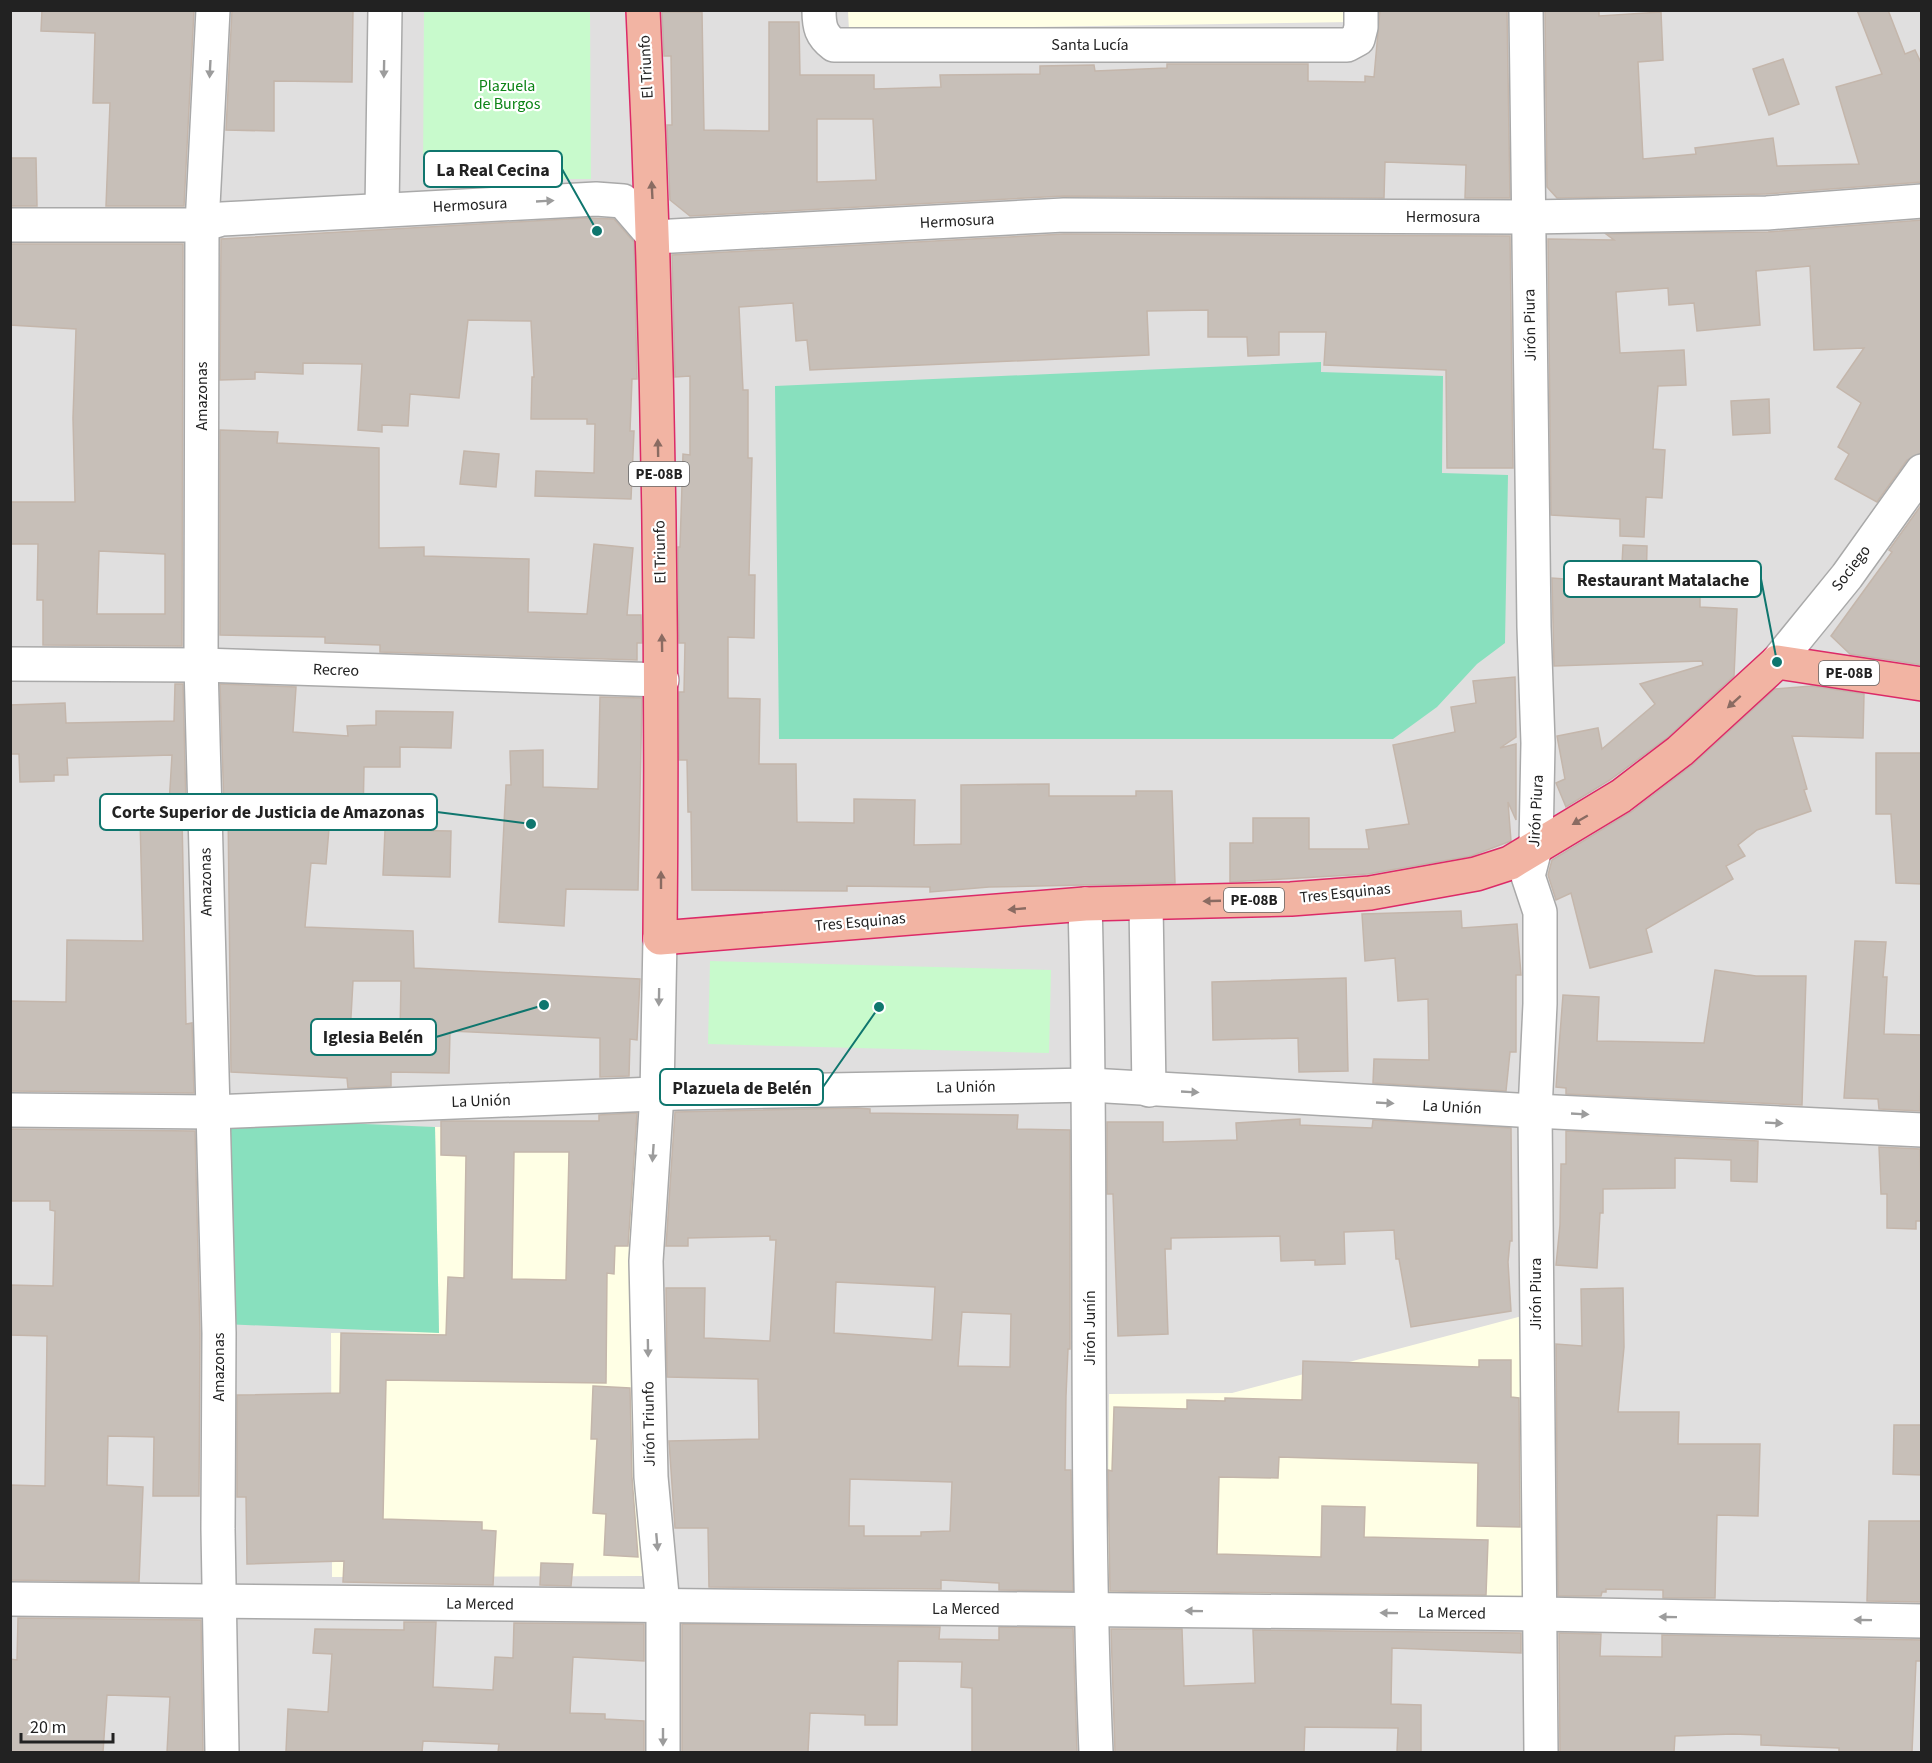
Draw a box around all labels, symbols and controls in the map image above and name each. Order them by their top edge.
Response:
street label: Santa Lucía [1051,34,1129,56]
street label: El Triunfo [633,35,659,99]
one-way arrow [205,59,214,78]
one-way arrow [380,59,389,78]
park label: Plazuela de Burgos [474,75,541,115]
callout: La Real Cecina [424,151,562,187]
text: La Real Cecina [436,158,550,183]
one-way arrow [647,180,656,199]
street label: Hermosura [432,192,508,218]
one-way arrow [536,197,555,206]
street label: Hermosura [1406,206,1480,228]
street label: Hermosura [919,208,995,234]
street label: Jirón Piura [1518,289,1542,361]
street label: Amazonas [191,361,213,430]
one-way arrow [653,438,663,457]
road number: PE-08B [629,462,689,486]
street label: El Triunfo [648,520,672,584]
street label: Sociego [1826,540,1876,596]
callout: Restaurant Matalache [1564,561,1761,597]
text: Restaurant Matalache [1577,568,1749,593]
one-way arrow [657,633,667,652]
street label: Recreo [313,658,359,682]
road number: PE-08B [1819,661,1879,685]
one-way arrow [1727,695,1742,708]
street label: Jirón Piura [1523,774,1549,848]
callout: Corte Superior de Justicia de Amazonas [100,794,437,830]
text: Corte Superior de Justicia de Amazonas [112,800,424,825]
one-way arrow [1571,815,1588,825]
street label: Amazonas [194,847,218,917]
one-way arrow [656,870,666,889]
street label: Tres Esquinas [1298,877,1392,909]
road number: PE-08B [1224,888,1284,912]
one-way arrow [1202,897,1221,906]
one-way arrow [1007,905,1026,914]
street label: Tres Esquinas [814,907,907,937]
one-way arrow [654,987,664,1006]
callout: Iglesia Belén [311,1019,436,1055]
text: Iglesia Belén [323,1025,423,1050]
callout: Plazuela de Belén [660,1069,823,1105]
street label: La Unión [936,1075,996,1099]
text: Plazuela de Belén [672,1076,812,1101]
one-way arrow [1181,1088,1200,1097]
street label: La Unión [451,1089,511,1113]
street label: La Unión [1422,1094,1482,1120]
one-way arrow [1375,1098,1394,1108]
one-way arrow [1570,1109,1589,1118]
one-way arrow [1765,1119,1784,1128]
one-way arrow [648,1143,657,1162]
street label: Jirón Piura [1525,1258,1547,1330]
street label: Jirón Junín [1079,1290,1101,1366]
street label: Amazonas [208,1332,230,1401]
one-way arrow [643,1338,652,1357]
street label: Jirón Triunfo [637,1381,661,1467]
one-way arrow [652,1533,662,1552]
street label: La Merced [446,1592,514,1616]
street label: La Merced [932,1598,1000,1620]
street label: La Merced [1418,1601,1486,1625]
one-way arrow [1185,1606,1204,1616]
one-way arrow [1380,1608,1399,1618]
one-way arrow [1659,1612,1678,1621]
one-way arrow [1854,1615,1873,1625]
scale bar [21,1706,112,1744]
text: 20 m [30,1715,66,1740]
one-way arrow [658,1727,668,1746]

